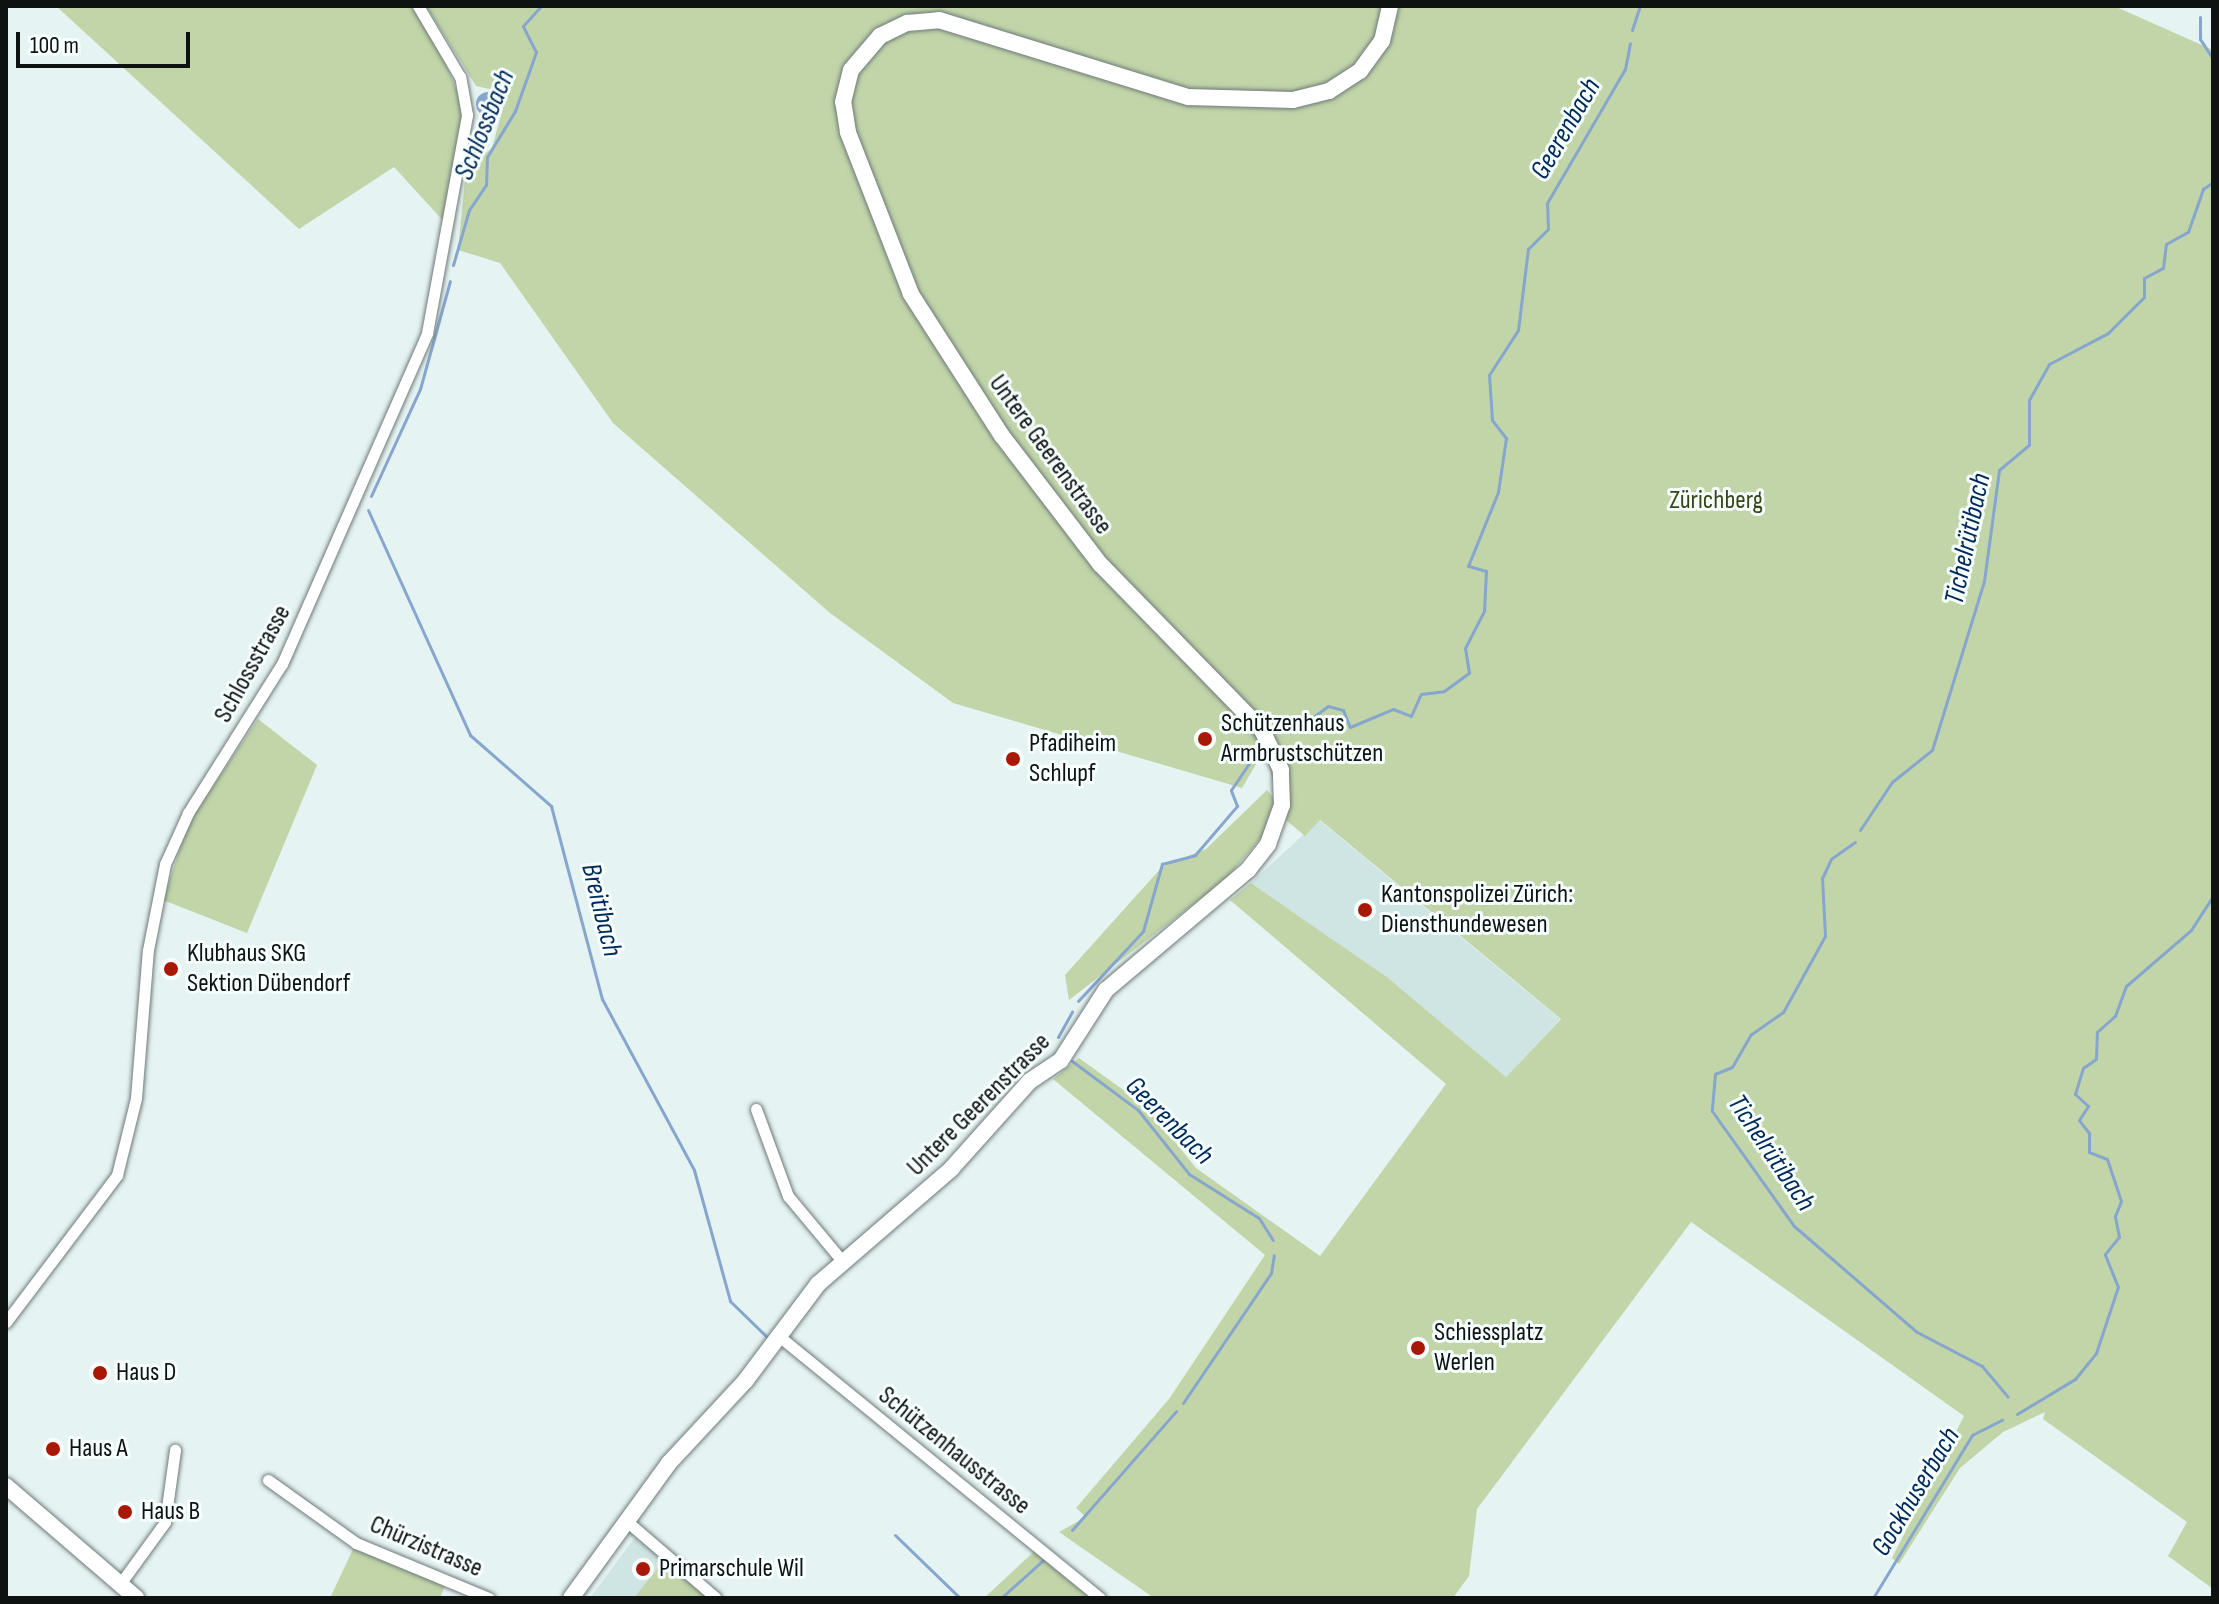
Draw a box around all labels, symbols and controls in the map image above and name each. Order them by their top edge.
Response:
scale bar [20,16,194,66]
text: 100 m [30,31,79,60]
water label: Schlossbach [448,65,522,185]
water label: Geerenbach [1524,72,1608,186]
street label: Untere Geerenstrasse [982,369,1118,541]
water label: Tichelrütibach [1938,470,1998,608]
park label: Zürichberg [1669,485,1763,517]
street label: Schlossstrasse [208,600,298,728]
place label: Schützenhaus Armbrustschützen [1221,708,1383,770]
place label: Pfadiheim Schlupf [1029,728,1116,790]
marker: Schützenhaus Armbrustschützen [1196,730,1214,748]
marker: Pfadiheim Schlupf [1004,750,1022,768]
water label: Breitibach [573,860,629,960]
place label: Kantonspolizei Zürich: Diensthundewesen [1381,879,1573,940]
marker: Kantonspolizei Zürich: Diensthundewesen [1356,901,1374,919]
place label: Klubhaus SKG Sektion Dübendorf [187,938,350,1000]
marker: Klubhaus SKG Sektion Dübendorf [162,960,180,978]
street label: Untere Geerenstrasse [901,1027,1057,1183]
water label: Geerenbach [1118,1070,1220,1172]
water label: Tichelrütibach [1720,1088,1822,1218]
place label: Schiessplatz Werlen [1434,1317,1543,1378]
marker: Schiessplatz Werlen [1409,1339,1427,1357]
place label: Haus D [116,1357,176,1389]
marker: Haus D [91,1364,109,1382]
street label: Schützenhausstrasse [872,1380,1036,1522]
water label: Gockhuserbach [1865,1422,1967,1562]
place label: Haus A [69,1433,128,1465]
marker: Haus A [44,1440,62,1458]
place label: Haus B [141,1496,200,1528]
marker: Haus B [116,1503,134,1521]
street label: Chürzistrasse [365,1509,487,1585]
place label: Primarschule Wil [659,1553,804,1585]
marker: Primarschule Wil [634,1560,652,1578]

